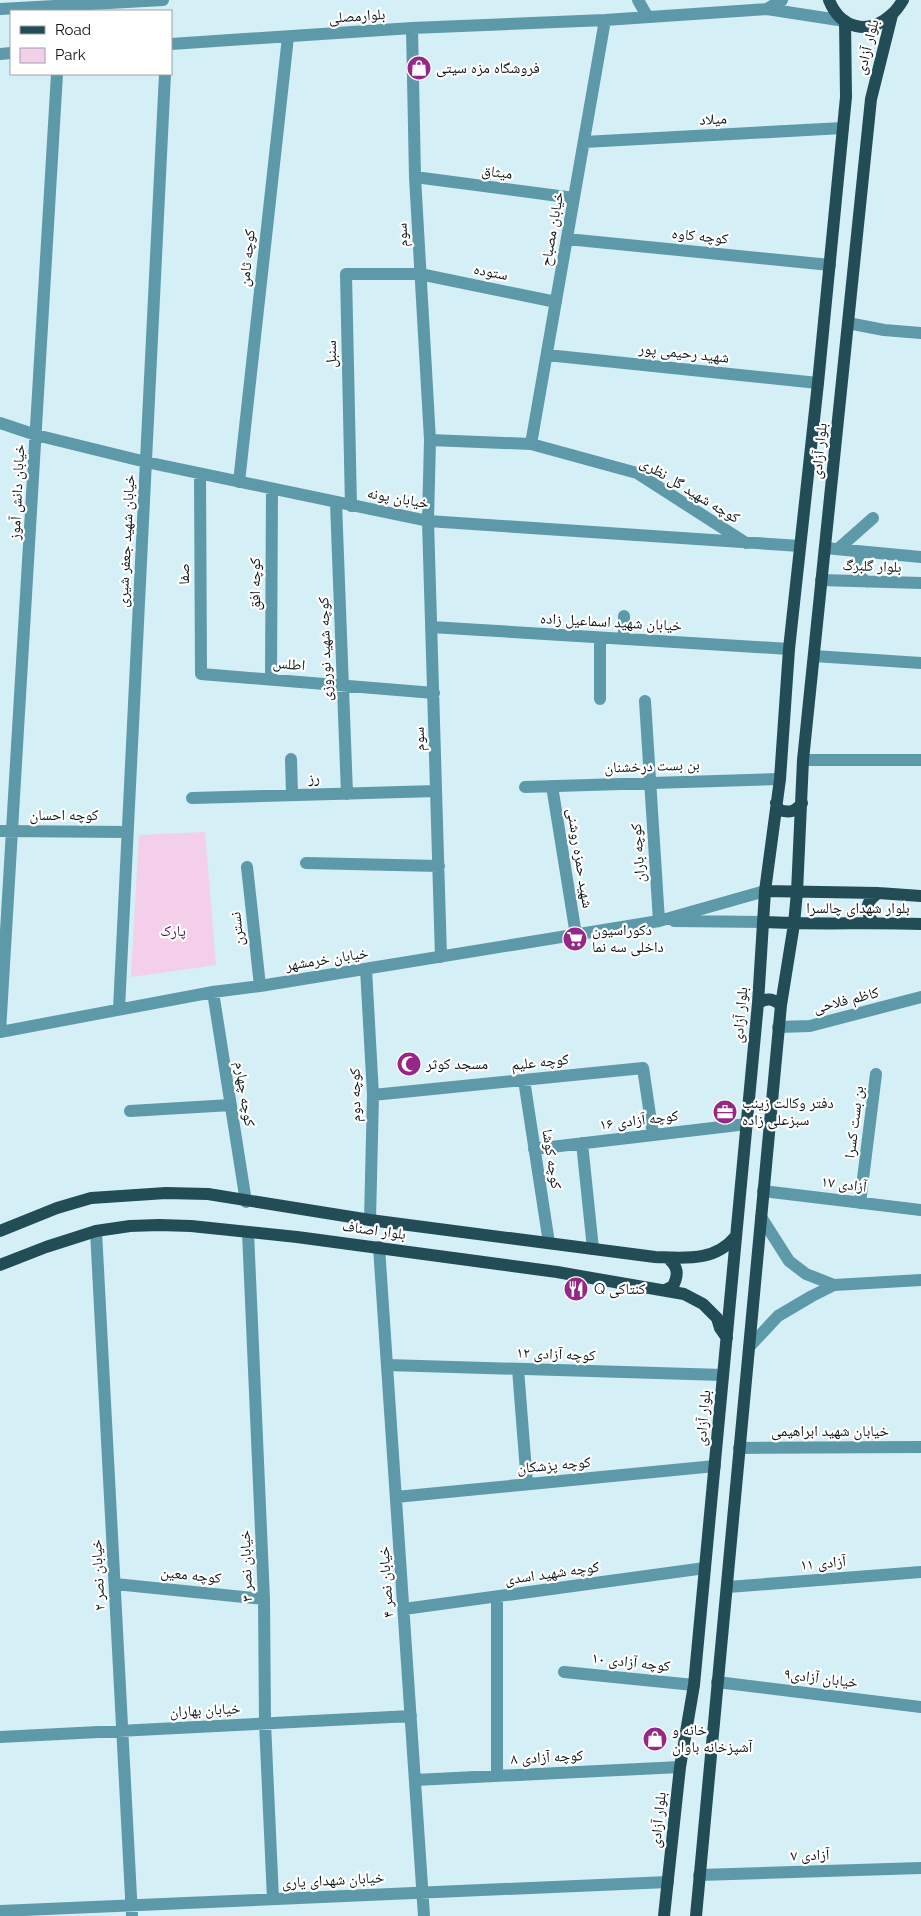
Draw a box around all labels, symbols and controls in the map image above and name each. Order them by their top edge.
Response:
street label: بلوارمصلی [328,5,386,28]
legend [10,10,172,75]
street label: بلوار آزادی [851,17,884,77]
text: Road [55,21,91,39]
text: Park [55,46,86,64]
shop icon: فروشگاه مزه سیتی [406,55,432,81]
place label: فروشگاه مزه سیتی [436,59,540,78]
street label: میلاد [699,109,727,129]
street label: میثاق [480,161,514,184]
street label: خیابان مصباح [537,190,568,268]
street label: سوم [392,222,413,248]
street label: کوچه کاوه [671,224,729,248]
street label: کوچه ثامن [235,228,260,288]
street label: ستوده [472,260,510,284]
street label: شهید رحیمی پور [637,339,730,368]
street label: سنبل [322,340,341,368]
street label: بلوار آزادی [807,422,832,480]
street label: خیابان دانش آموز [5,443,30,541]
street label: کوچه شهید گل نظری [636,453,743,528]
street label: خیابان شهید جعفر شیری [114,474,139,608]
street label: خیابان پونه [366,484,431,513]
street label: بلوار گلبرگ [842,556,902,576]
street label: کوچه افق [246,558,265,610]
street label: صفا [175,563,193,585]
street label: کوچه شهید نوروزی [314,597,337,701]
street label: خیابان شهید اسماعیل زاده [540,609,683,636]
street label: اطلس [272,654,306,675]
street label: سوم [410,726,429,751]
street label: بن بست درخشنان [604,755,700,778]
street label: رز [307,769,320,787]
street label: کوچه احسان [29,806,99,825]
street label: شهید حمزه روشنی [562,807,597,910]
street label: کوچه باران [627,823,650,883]
street label: بلوار شهدای چالسرا [806,899,910,918]
street label: نسترن [226,911,249,947]
place label: دکوراسیون داخلی سه نما [592,921,664,957]
park label: پارک [160,922,186,940]
supermarket icon: دکوراسیون داخلی سه نما [562,926,588,952]
street label: خیابان خرمشهر [283,944,370,976]
street label: کاظم فلاحی [811,983,881,1018]
street label: بلوار آزادی [729,986,752,1044]
street label: کوچه علیم [510,1050,570,1075]
mosque icon: مسجد کوثر [396,1051,422,1077]
place label: مسجد کوثر [425,1055,488,1073]
street label: کوچه چهارم [230,1060,259,1128]
street label: کوچه دوم [346,1068,365,1122]
street label: بن بست کسرا [841,1085,868,1159]
place label: دفتر وکالت زینب سبزعلی زاده [742,1094,834,1130]
office icon: دفتر وکالت زینب سبزعلی زاده [712,1099,738,1125]
street label: کوچه آزادی ۱۶ [599,1106,679,1135]
street label: کوچه کوشا [538,1128,566,1190]
street label: آزادی ۱۷ [820,1172,869,1197]
street label: بلوار اصناف [341,1217,407,1243]
restaurant icon: Q کنتاکی [563,1276,589,1302]
place label: Q کنتاکی [594,1280,645,1299]
street label: کوچه آزادی ۱۲ [516,1344,596,1365]
street label: بلوار آزادی [692,1389,715,1447]
street label: خیابان شهید ابراهیمی [771,1422,889,1441]
street label: کوچه پزشکان [516,1453,592,1478]
street label: خیابان نصر ۳ [236,1529,257,1602]
street label: خیابان نصر ۲ [87,1538,110,1611]
street label: خیابان نصر ۴ [374,1545,398,1618]
street label: آزادی ۱۱ [799,1552,848,1575]
street label: کوچه شهید اسدی [504,1557,600,1590]
street label: کوچه معین [160,1563,222,1588]
street label: کوچه آزادی ۱۰ [591,1649,671,1676]
street label: خیابان آزادی۹ [783,1665,859,1693]
street label: خیابان بهاران [169,1699,241,1722]
place label: خانه و آشپزخانه باوان [672,1721,753,1757]
shop icon: خانه و آشپزخانه باوان [642,1726,668,1752]
street label: کوچه آزادی ۸ [510,1746,584,1769]
street label: بلوار آزادی [646,1791,671,1849]
street label: آزادی ۷ [790,1845,831,1866]
street label: خیابان شهدای یاری [281,1868,385,1893]

